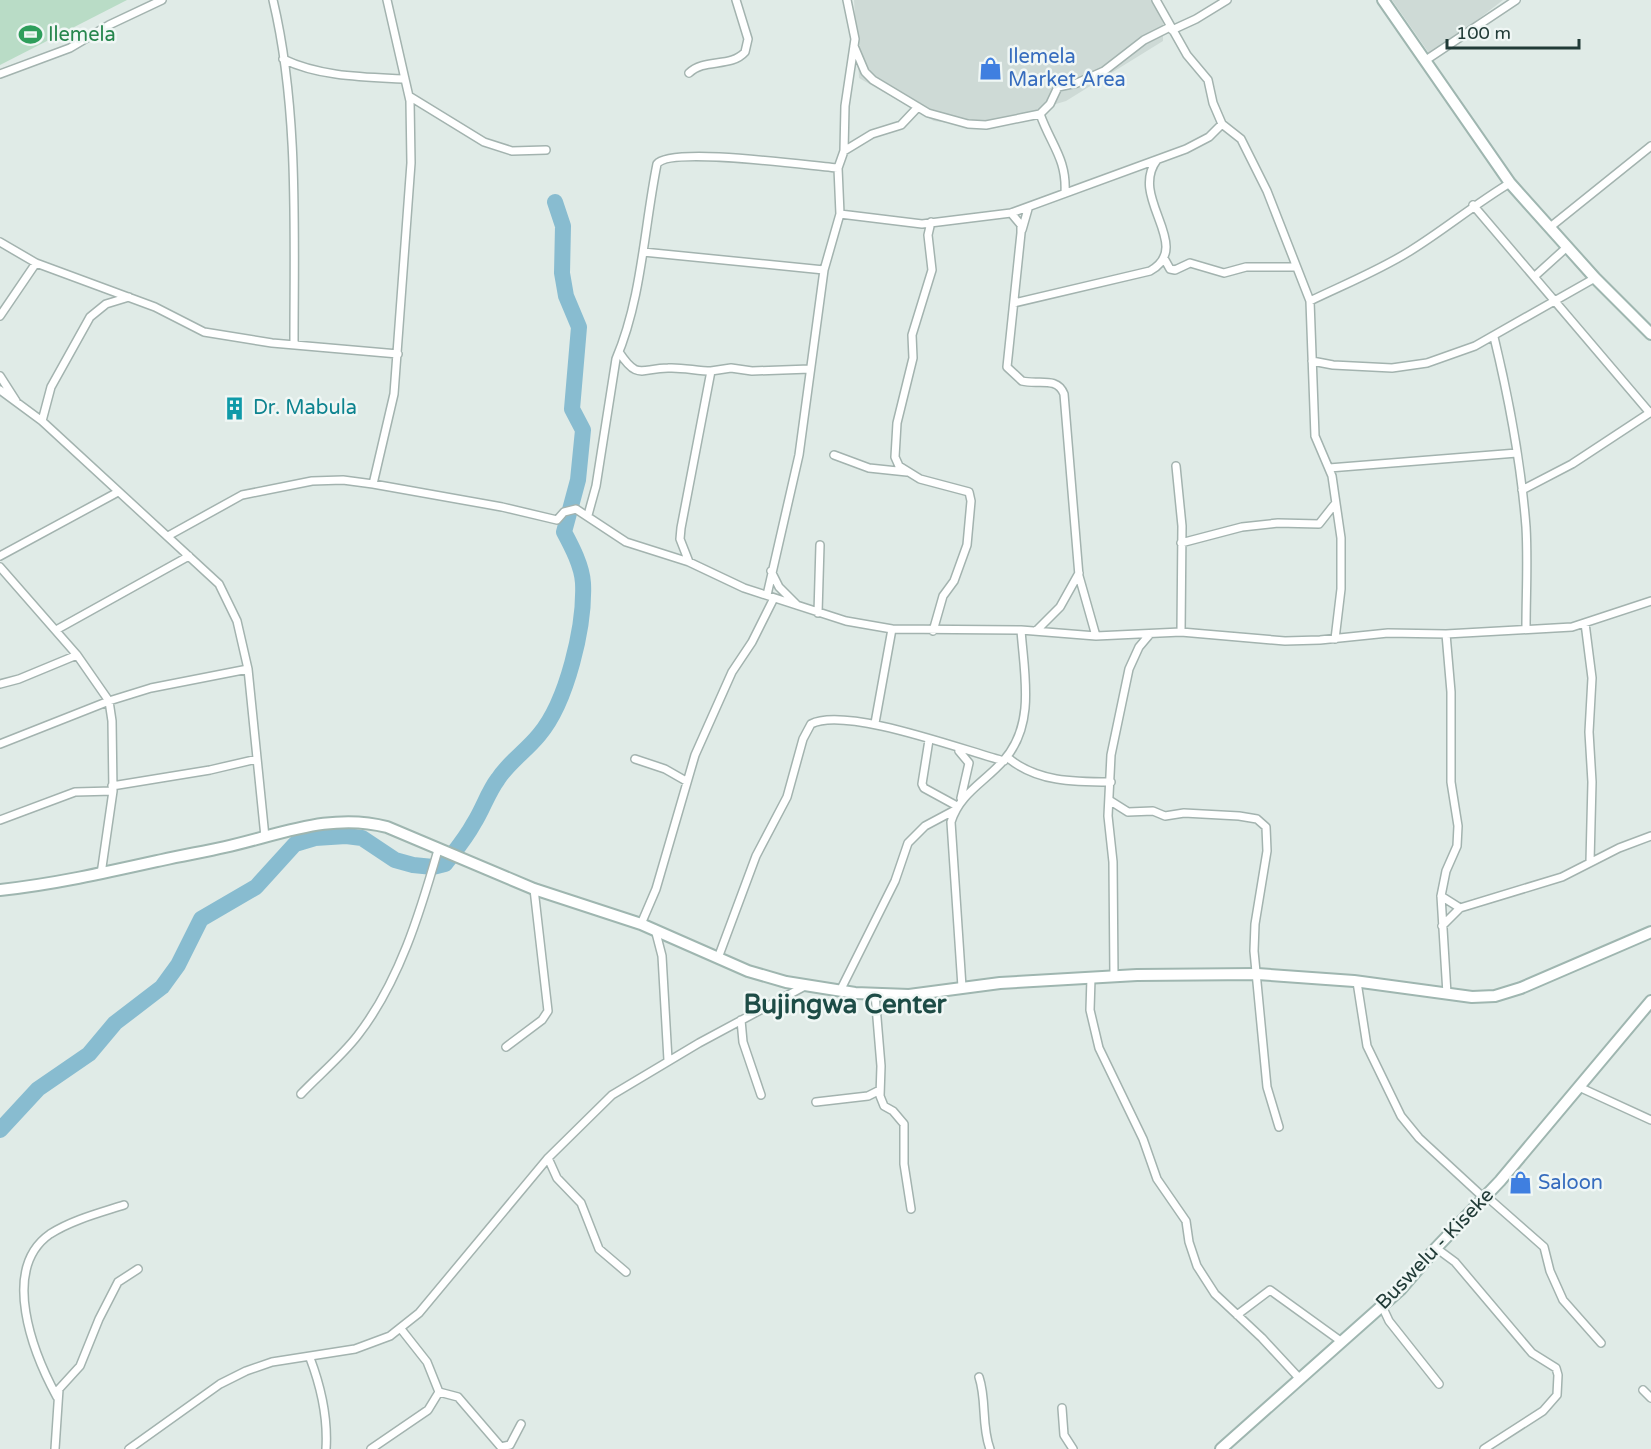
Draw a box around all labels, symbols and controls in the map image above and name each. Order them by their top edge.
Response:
scale bar [1447,12,1579,50]
sports icon: Ilemela [17,22,43,48]
text: 100 m [1456,22,1511,44]
place label: Ilemela [48,23,116,47]
place label: Ilemela Market Area [1008,45,1126,92]
shop icon: Ilemela Market Area [977,55,1003,81]
building icon: Dr. Mabula [222,395,248,421]
place label: Dr. Mabula [253,396,357,420]
district label: Bujingwa Center [743,989,948,1020]
shop icon: Saloon [1507,1170,1533,1196]
place label: Saloon [1538,1171,1603,1195]
street label: Buswelu - Kiseke [1371,1183,1499,1315]

